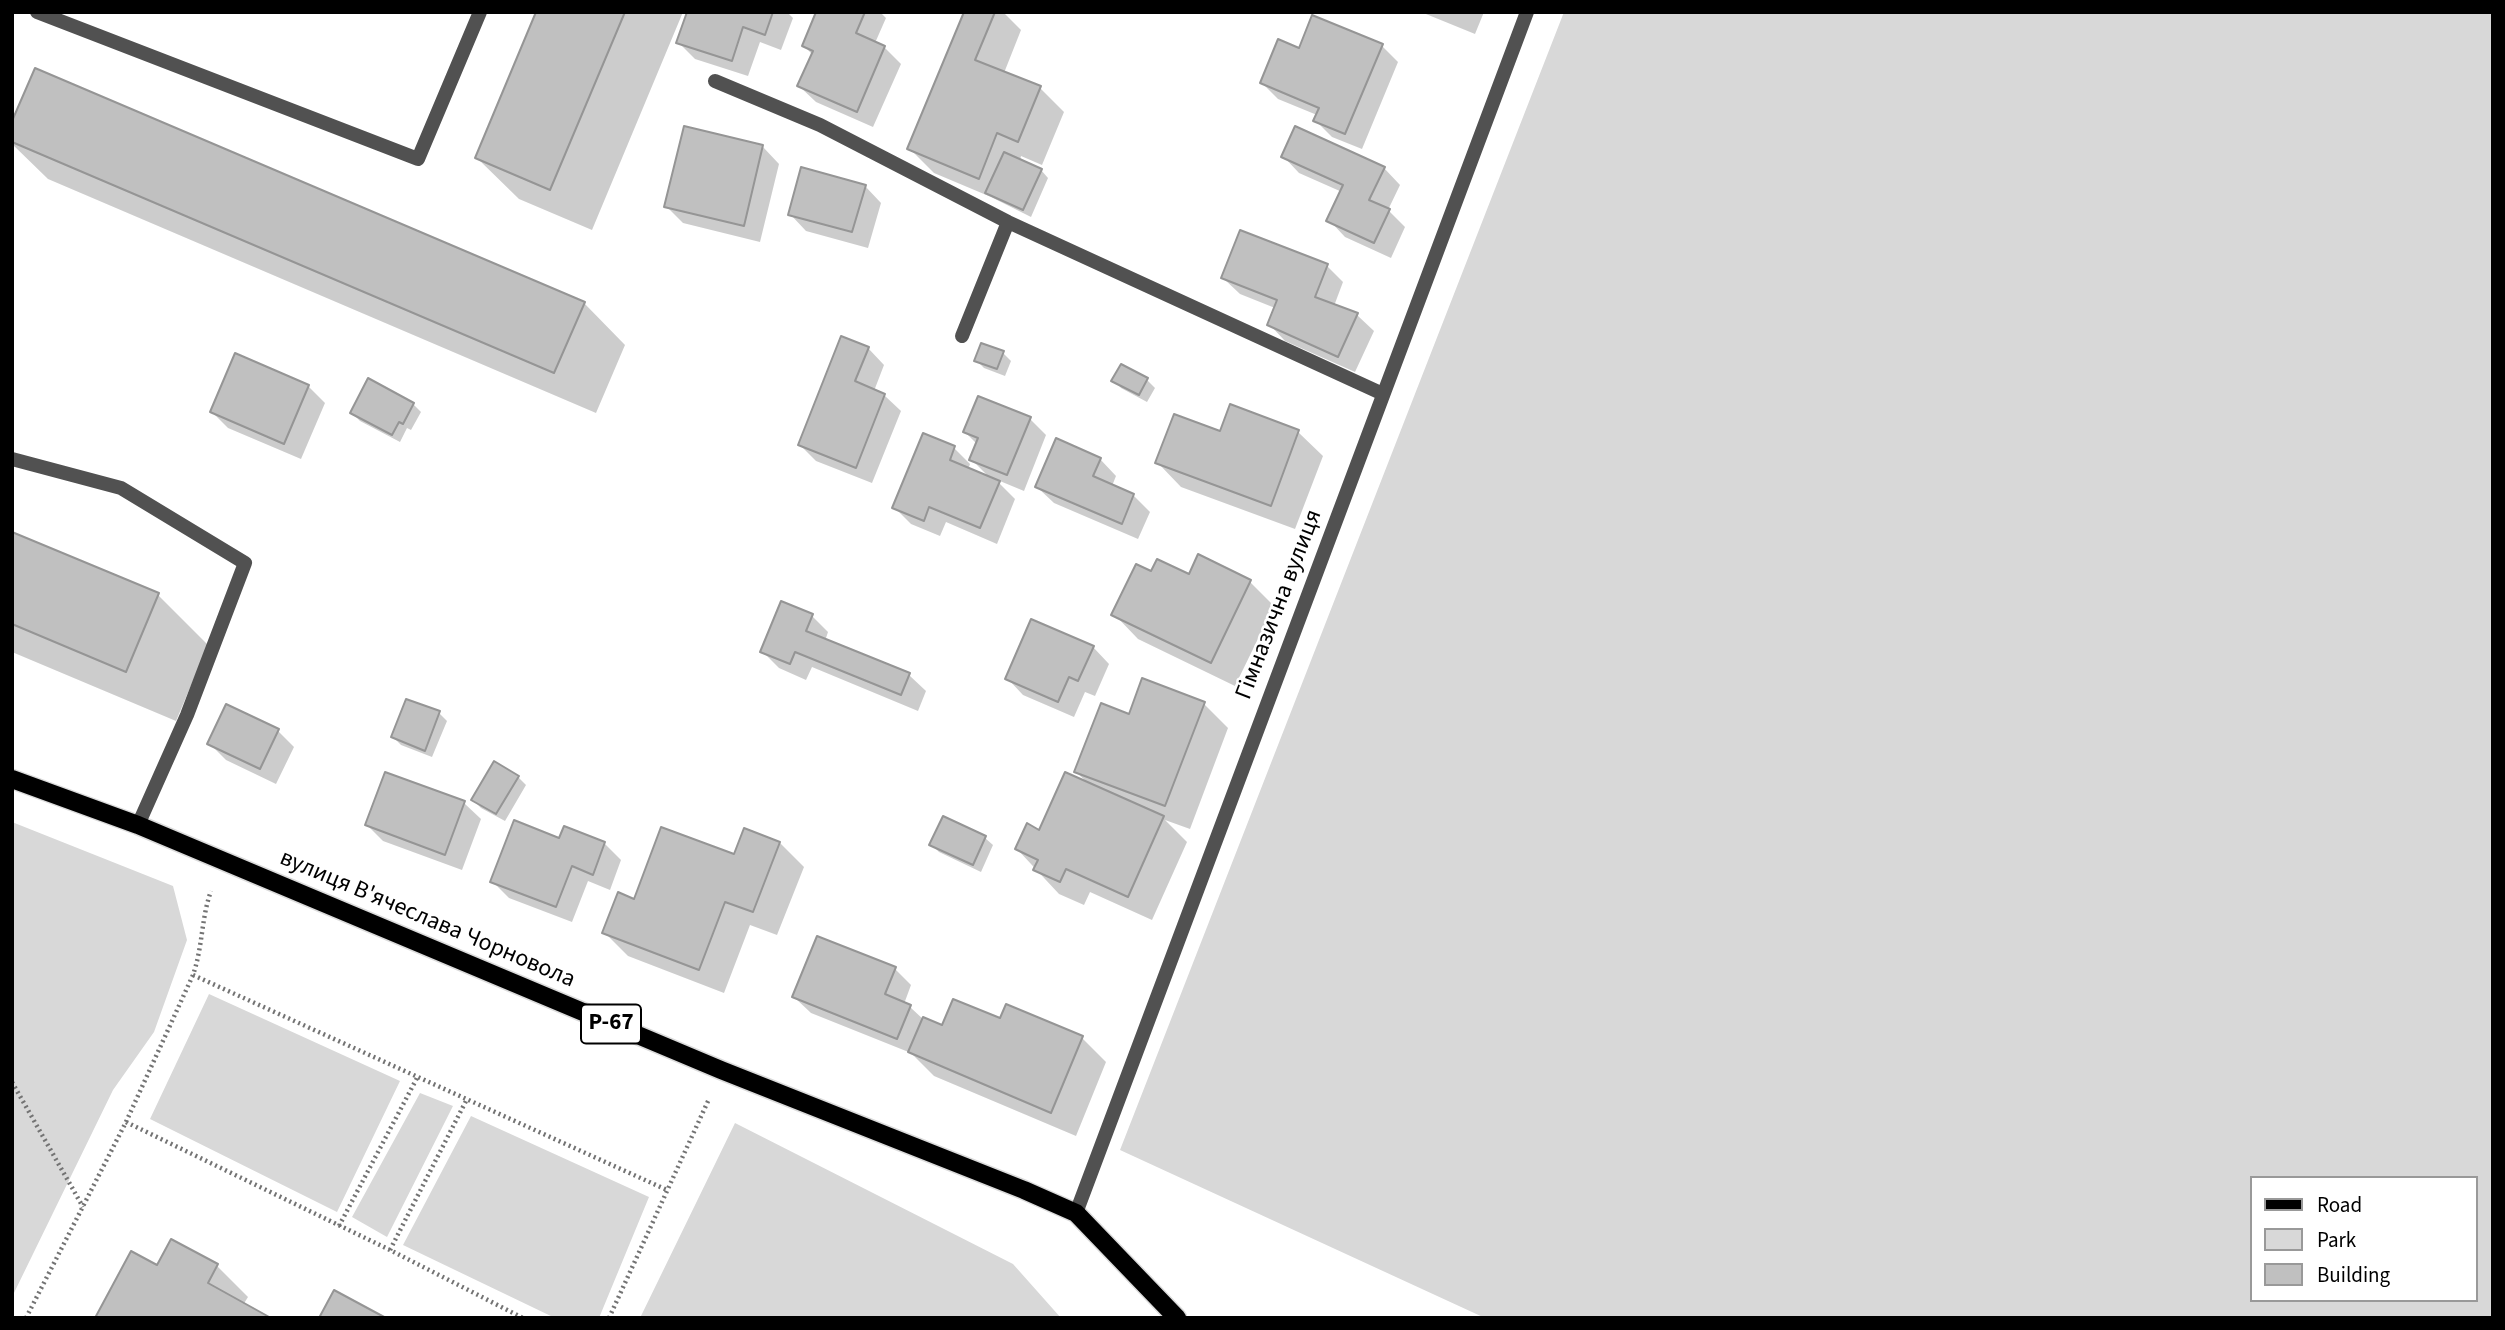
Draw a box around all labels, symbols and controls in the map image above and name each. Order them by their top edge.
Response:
street label: Гімназична вулиця [1231,506,1329,704]
street label: вулиця В'ячеслава Чорновола [275,845,579,995]
road number: Р-67 [581,1004,641,1044]
legend [2250,1176,2477,1302]
text: Road [2317,1190,2362,1220]
text: Park [2317,1225,2356,1255]
text: Building [2317,1260,2390,1290]

